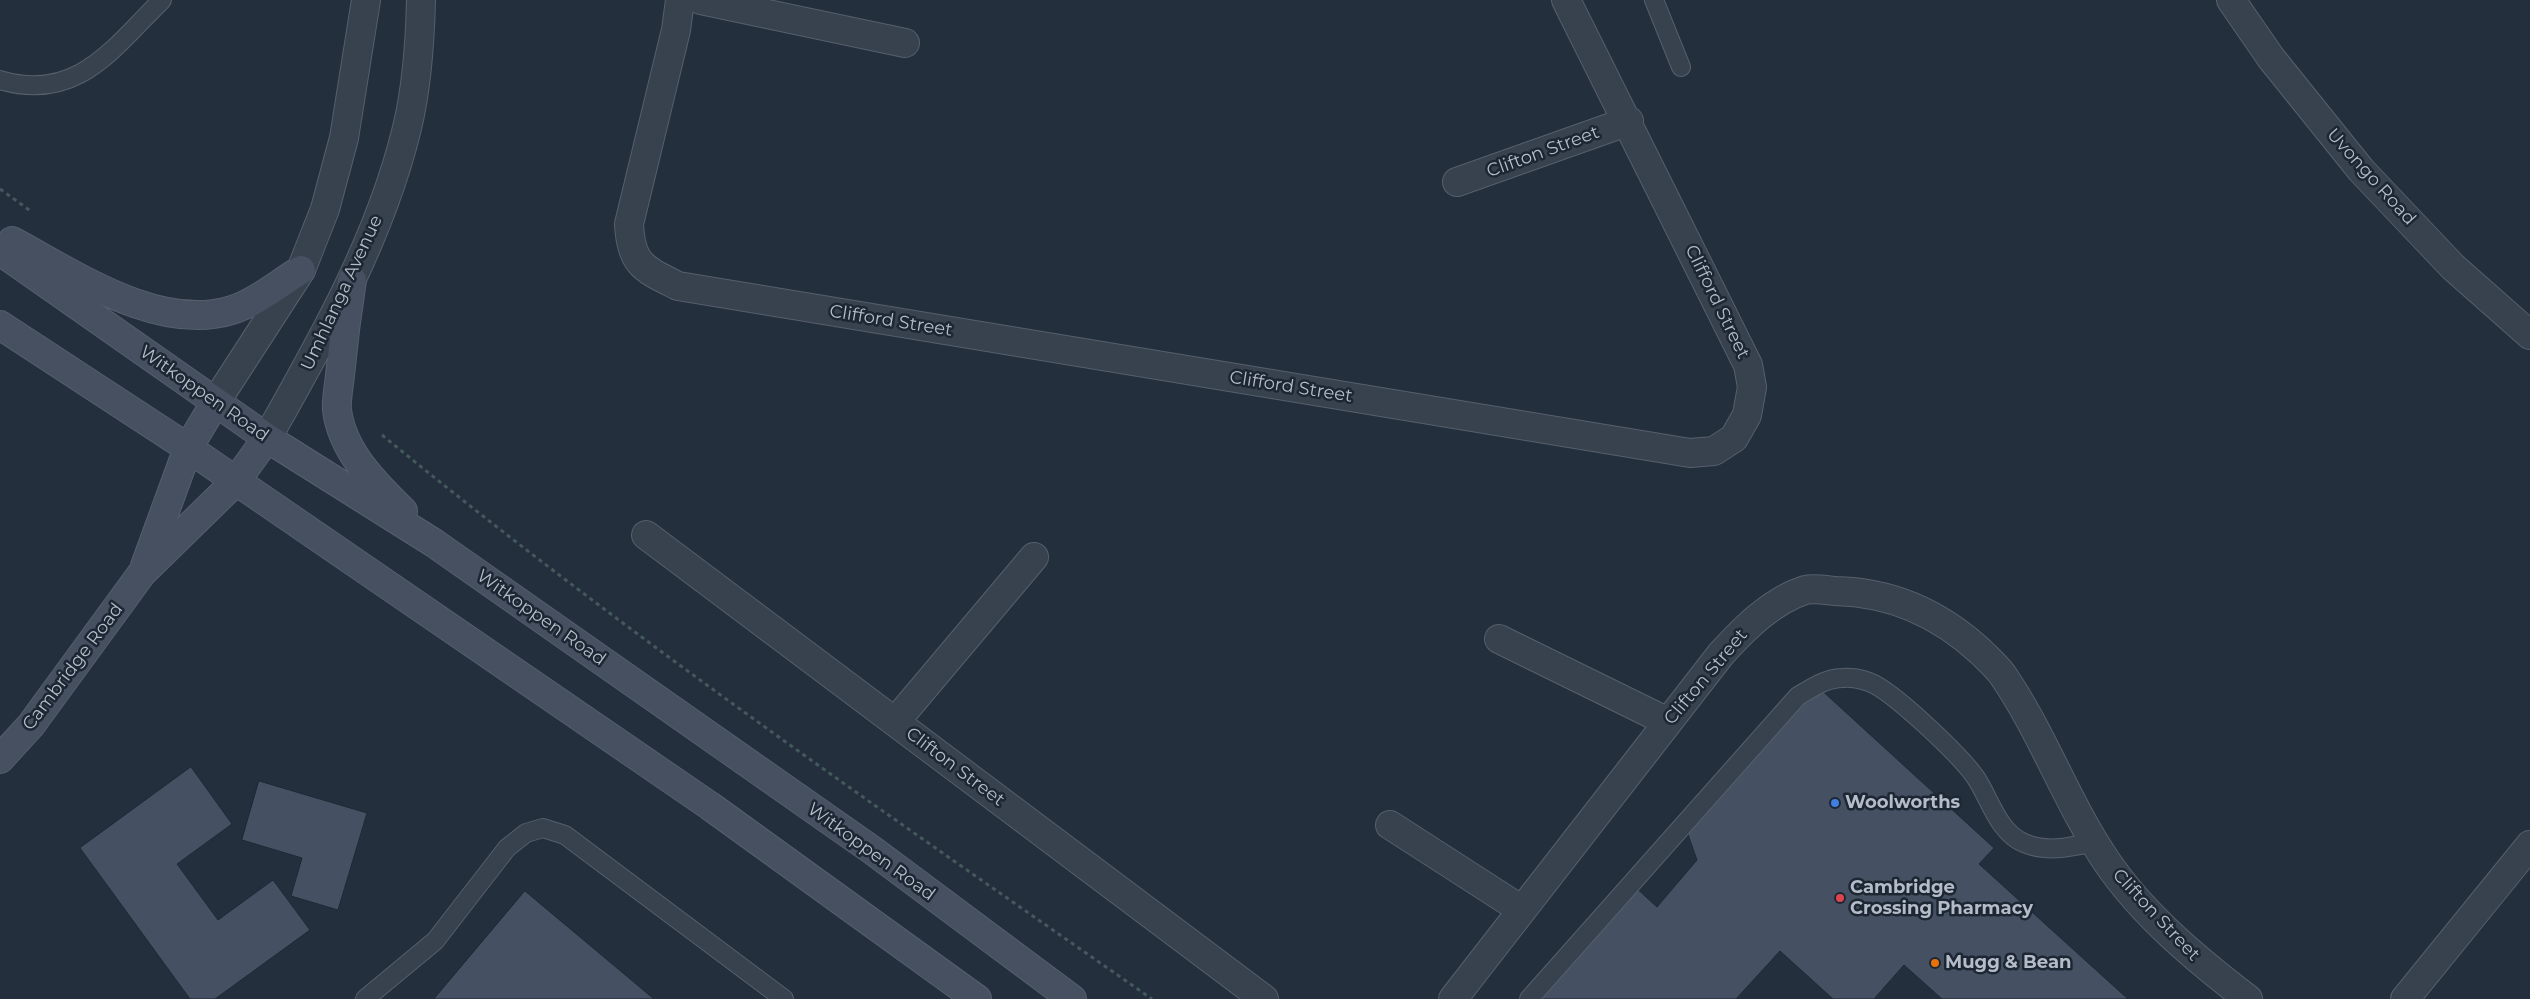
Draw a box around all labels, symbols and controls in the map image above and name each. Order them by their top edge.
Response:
street label: Clifton Street [1484,122,1602,182]
street label: Uvongo Road [2322,124,2420,230]
street label: Umhlanga Avenue [297,212,387,374]
street label: Clifford Street [1680,241,1754,363]
street label: Clifford Street [828,301,954,341]
street label: Witkoppen Road [135,341,273,447]
street label: Clifford Street [1228,367,1354,407]
street label: Witkoppen Road [472,565,610,671]
street label: Cambridge Road [18,599,128,735]
street label: Clifton Street [1660,625,1752,729]
street label: Clifton Street [901,723,1009,811]
place label: Woolworths [1845,792,1960,814]
marker: Woolworths [1829,797,1841,809]
street label: Witkoppen Road [803,798,939,906]
street label: Clifton Street [2108,864,2204,966]
place label: Cambridge Crossing Pharmacy [1850,877,2033,920]
marker: Cambridge Crossing Pharmacy [1834,892,1846,904]
place label: Mugg & Bean [1945,952,2071,974]
marker: Mugg & Bean [1929,957,1941,969]

